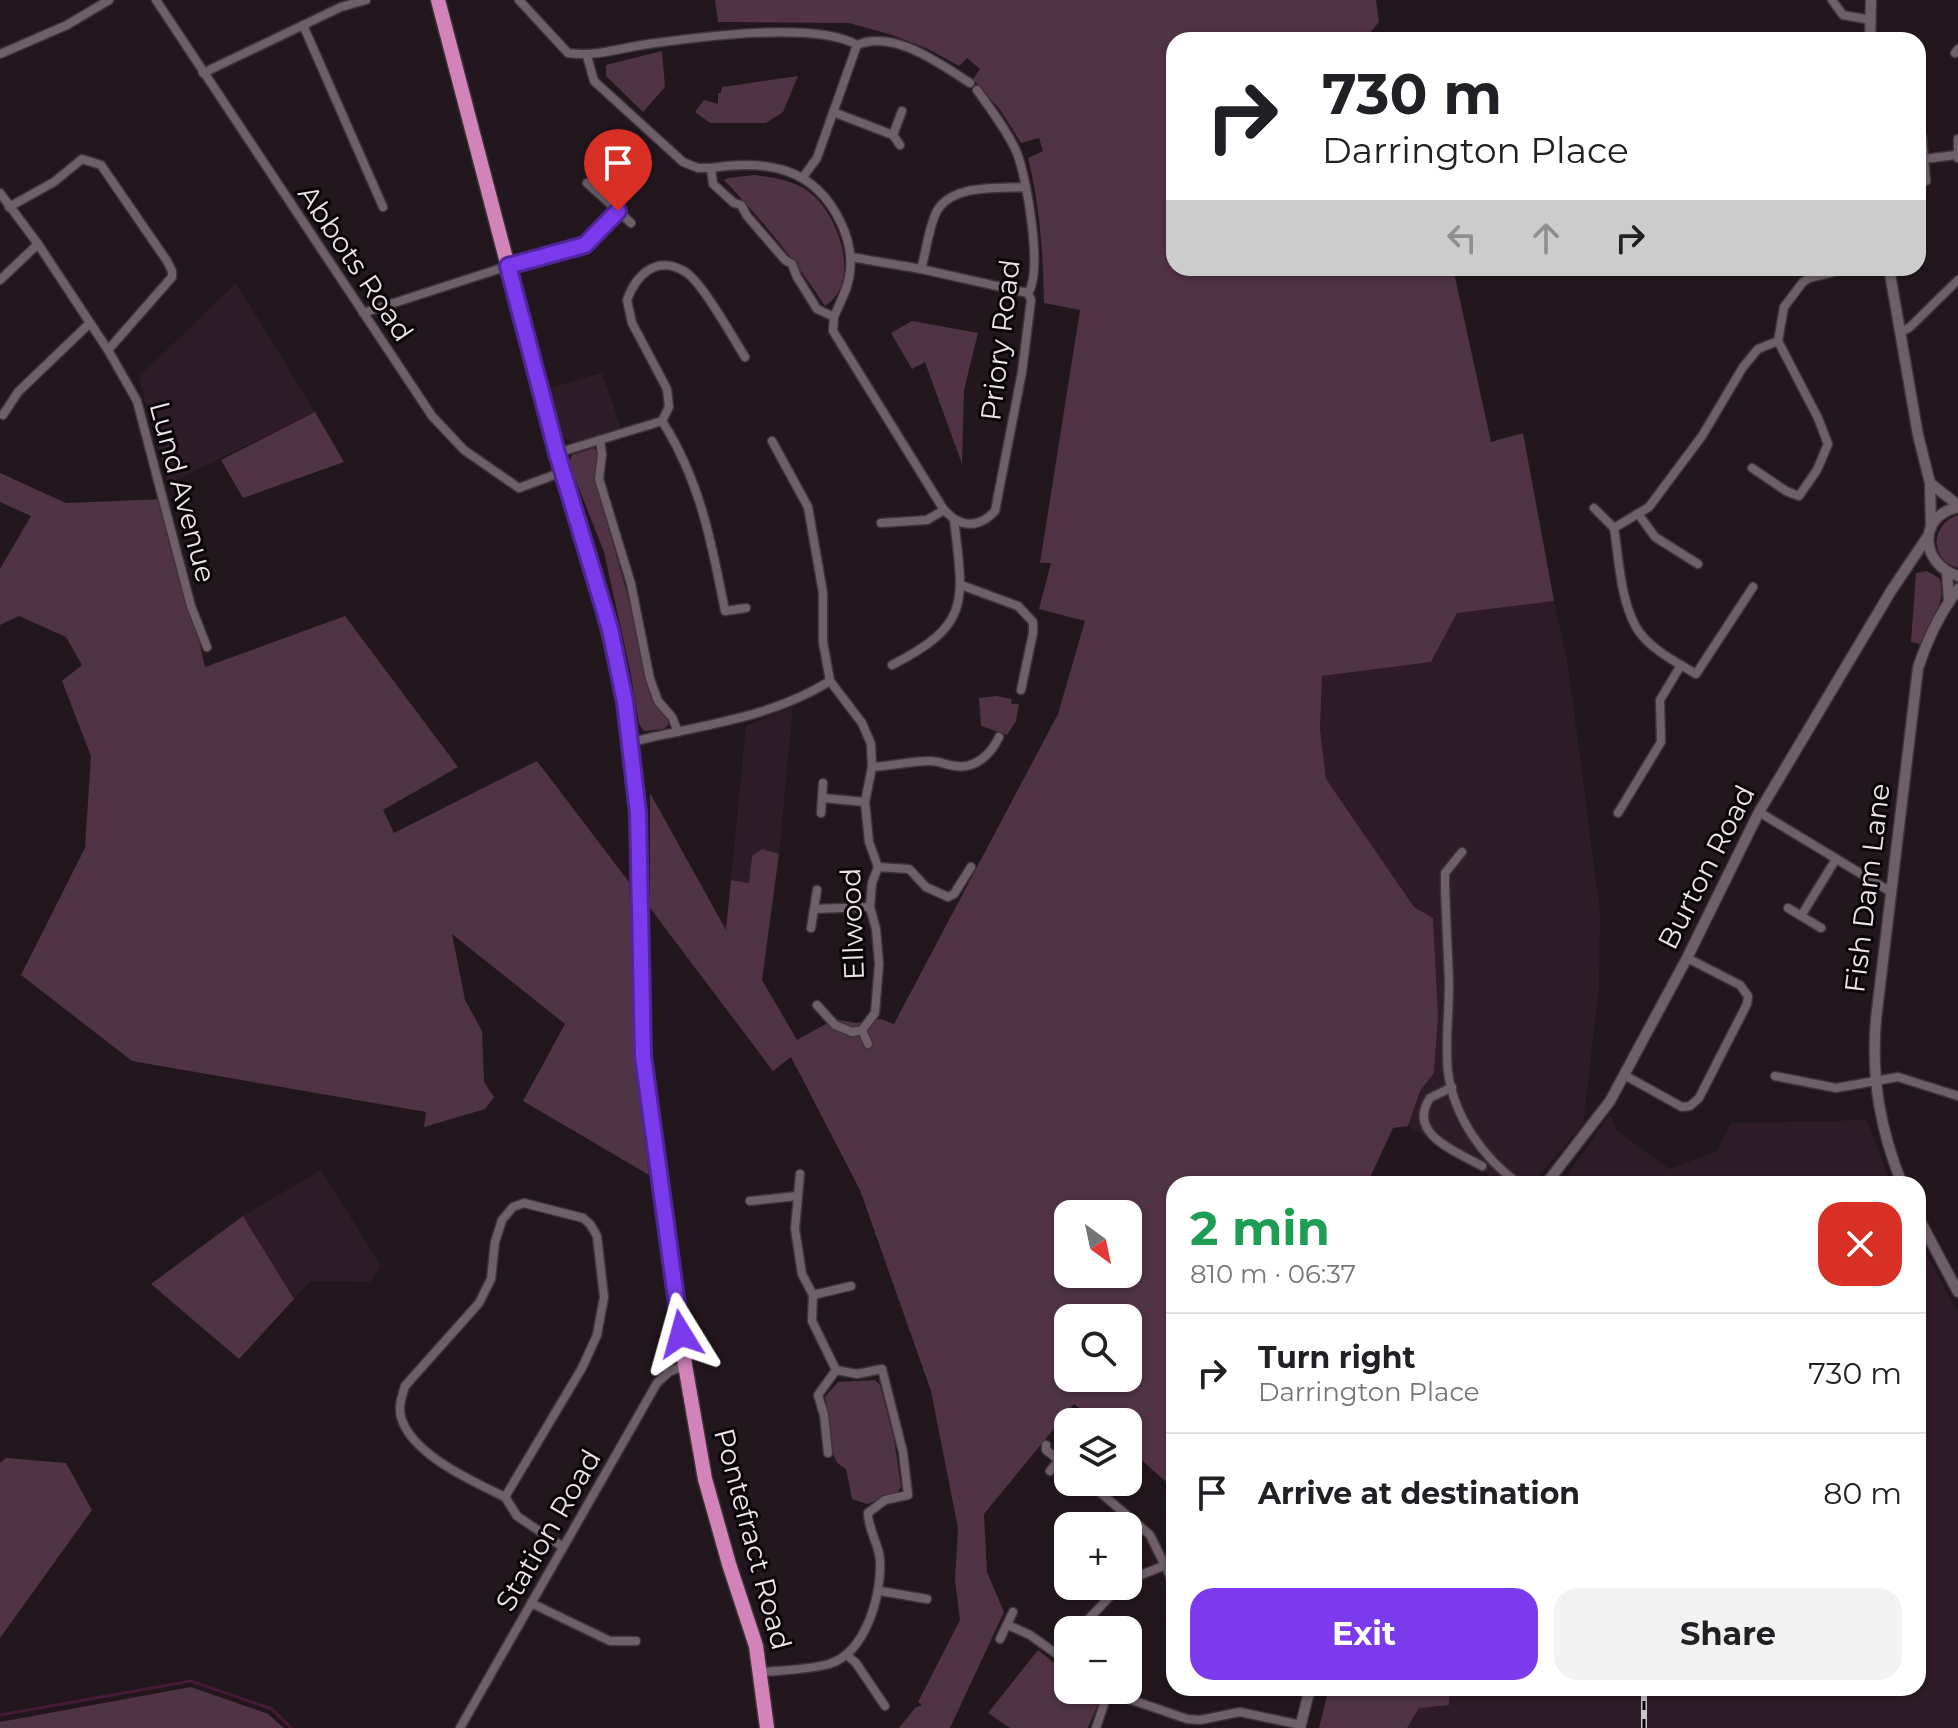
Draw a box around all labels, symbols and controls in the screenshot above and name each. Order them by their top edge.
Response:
text: 730 m [1322,60,1502,128]
icon: right [1190,64,1294,168]
text: Darrington Place [1322,128,1629,172]
pin [584,129,652,211]
icon: arrive [596,141,640,185]
street label: Abbots Road [291,178,421,348]
icon: left [1440,216,1484,260]
icon: ahead [1524,216,1568,260]
icon: right [1608,216,1652,260]
street label: Priory Road [973,257,1027,423]
street label: Lund Avenue [143,398,223,586]
street label: Burton Road [1650,779,1762,955]
street label: Fish Dam Lane [1837,781,1897,995]
street label: Ellwood [833,867,871,981]
text: 2 min [1190,1199,1330,1257]
north arrow [1054,1200,1142,1288]
map controls [1054,1200,1142,1704]
button: close [1818,1202,1902,1286]
text: 810 m · 06:37 [1190,1258,1356,1290]
position arrow [639,1292,723,1376]
button: search [1054,1304,1142,1392]
text: Turn right [1258,1339,1415,1376]
icon: right [1190,1351,1234,1395]
text: 730 m [1808,1355,1902,1392]
text: Darrington Place [1258,1376,1480,1408]
button: layers [1054,1408,1142,1496]
street label: Pontefract Road [707,1425,799,1653]
street label: Station Road [488,1443,608,1617]
icon: arrive [1190,1471,1234,1515]
text: Arrive at destination [1258,1475,1580,1512]
text: 80 m [1823,1475,1902,1512]
button: + [1054,1512,1142,1600]
button: Exit [1190,1588,1538,1680]
button: Share [1554,1588,1902,1680]
button: − [1054,1616,1142,1704]

